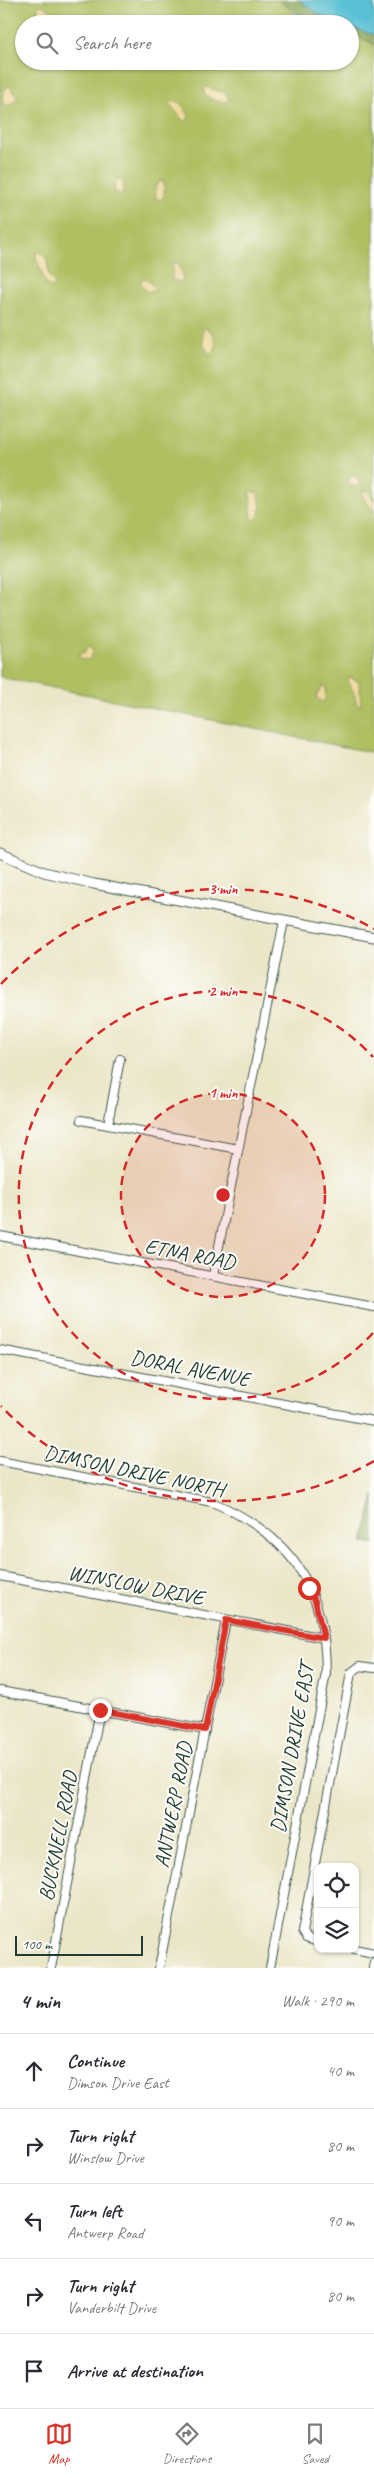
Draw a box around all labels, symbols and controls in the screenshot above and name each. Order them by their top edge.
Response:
search box [15,15,359,70]
icon: search [33,29,61,57]
text: Search here [73,31,150,55]
text: 3 min [209,880,238,899]
text: 2 min [209,982,238,1001]
text: 1 min [209,1084,238,1103]
centre of rings [214,1186,232,1204]
street label: ETNA ROAD [143,1233,239,1276]
street label: DORAL AVENUE [128,1344,254,1393]
street label: DIMSON DRIVE NORTH [42,1439,230,1503]
street label: WINSLOW DRIVE [66,1559,209,1611]
route start [298,1577,321,1600]
street label: DIMSON DRIVE EAST [264,1656,321,1834]
route end [89,1699,112,1722]
street label: ANTWERP ROAD [148,1739,198,1870]
street label: BUCKNELL ROAD [33,1767,84,1903]
map controls [314,1863,359,1953]
button: locate [314,1863,359,1908]
button: layers [314,1908,359,1953]
scale bar [15,1933,142,1956]
text: 100 m [22,1936,52,1953]
text: 4 min [20,1988,60,2014]
text: Walk · 290 m [282,1991,354,2011]
text: Continue [67,2049,124,2073]
icon: ahead [20,2057,48,2085]
text: 40 m [327,2061,354,2081]
text: Dimson Drive East [67,2073,169,2093]
text: Turn right [67,2124,134,2148]
icon: right [20,2132,48,2160]
text: 80 m [327,2136,354,2156]
text: Winslow Drive [67,2148,144,2168]
text: Turn left [67,2199,122,2223]
icon: left [20,2207,48,2235]
text: 90 m [327,2211,354,2231]
text: Antwerp Road [67,2223,143,2243]
text: Turn right [67,2274,134,2298]
icon: right [20,2282,48,2310]
text: 80 m [327,2286,354,2306]
text: Vanderbilt Drive [67,2298,156,2318]
icon: arrive [20,2357,48,2385]
text: Arrive at destination [67,2359,203,2383]
tab: Map [45,2420,73,2467]
tab: Directions [163,2420,211,2467]
tab: Saved [301,2420,329,2467]

